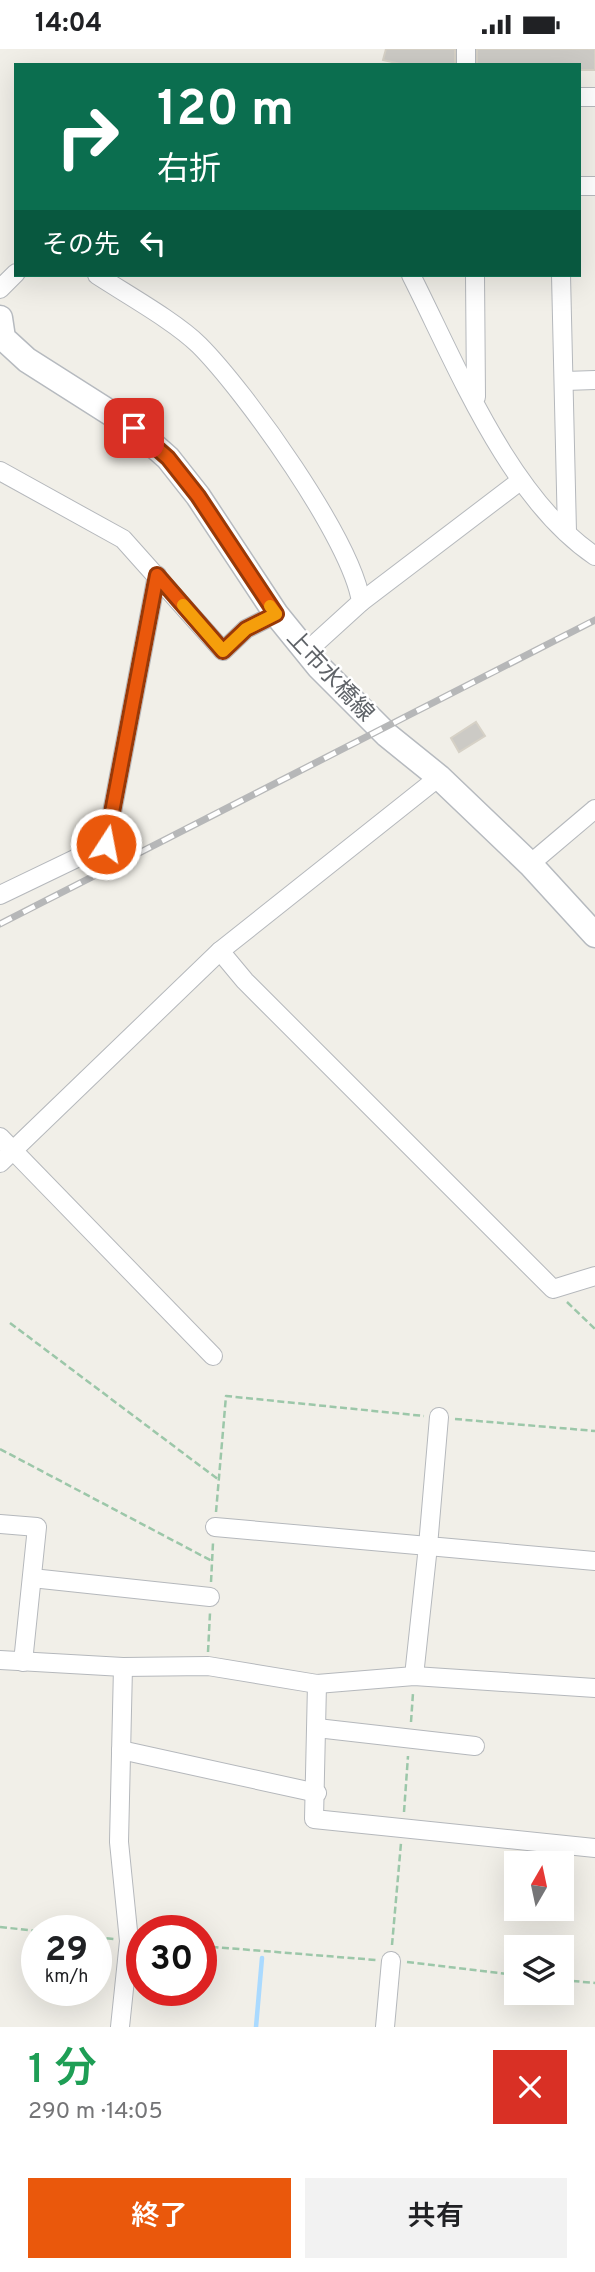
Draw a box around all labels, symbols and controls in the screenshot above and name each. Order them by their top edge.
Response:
text: 14:04 [35,8,102,41]
text: 120 m [157,81,294,143]
icon: right [42,91,133,182]
text: 右折 [157,151,221,191]
icon: left [134,224,172,262]
text: その先 [42,230,120,263]
pin [104,398,164,458]
icon: arrive [115,409,153,447]
street label: 上市水橋線 [279,625,379,729]
position arrow [69,807,143,881]
north arrow [504,1851,574,1921]
map controls [504,1851,574,2005]
speed limit sign: 30 [126,1915,217,2006]
text: 29 [45,1929,88,1973]
button: layers [504,1935,574,2005]
text: km/h [45,1966,88,1989]
text: 1 分 [28,2045,97,2098]
button: close [493,2050,567,2124]
text: 290 m · 14:05 [28,2098,163,2127]
button: 終了 [28,2178,291,2258]
button: 共有 [305,2178,567,2258]

